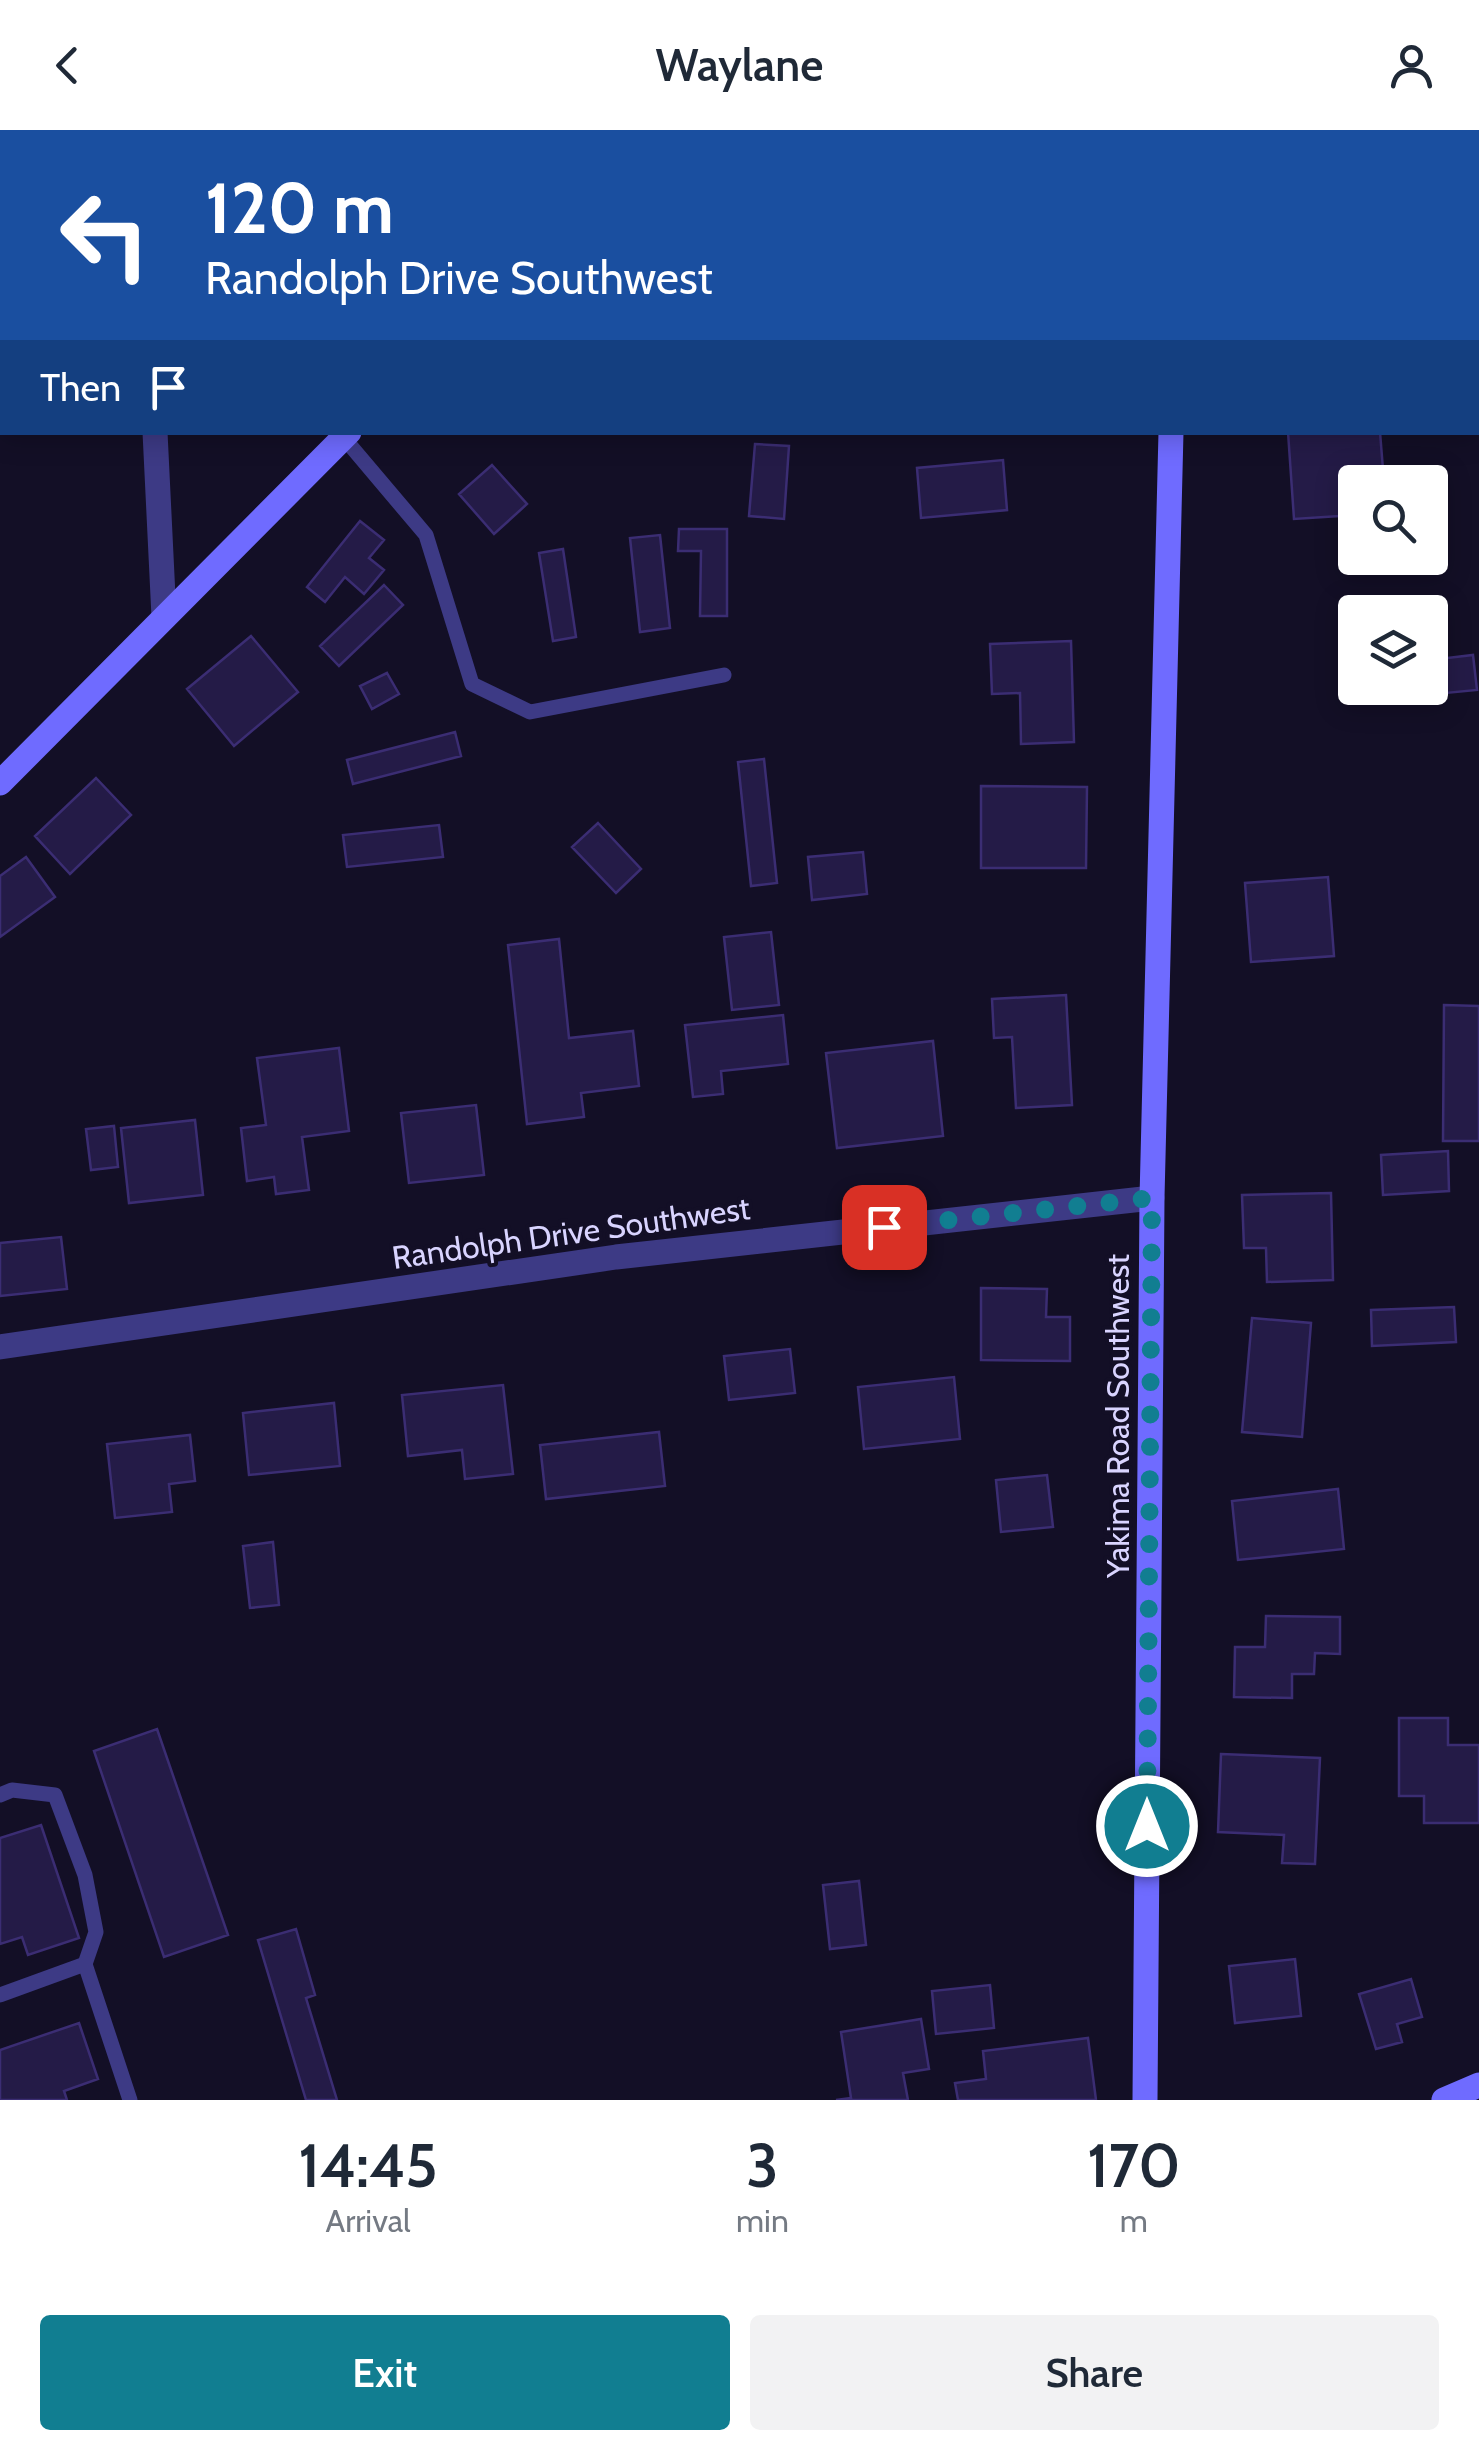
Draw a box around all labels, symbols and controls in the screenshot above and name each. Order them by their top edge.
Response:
icon: back [40,38,95,93]
text: Waylane [656,38,823,92]
icon: person [1384,38,1439,93]
text: 120 m [205,165,394,251]
icon: left [40,170,170,300]
text: Randolph Drive Southwest [205,251,713,305]
icon: arrive [141,360,196,415]
text: Then [40,364,121,411]
map controls [1338,465,1448,705]
button: search [1338,465,1448,575]
button: layers [1338,595,1448,705]
pin [842,1185,927,1270]
street label: Randolph Drive Southwest [389,1188,753,1277]
icon: arrive [857,1200,912,1255]
street label: Yakima Road Southwest [1098,1254,1137,1579]
position arrow [1095,1774,1199,1878]
text: 14:45 [298,2129,438,2202]
text: 3 [746,2129,779,2202]
text: 170 [1087,2129,1181,2202]
text: Arrival [325,2201,411,2240]
text: min [736,2201,789,2240]
text: m [1120,2201,1148,2240]
button: Exit [40,2315,730,2430]
button: Share [750,2315,1439,2430]

